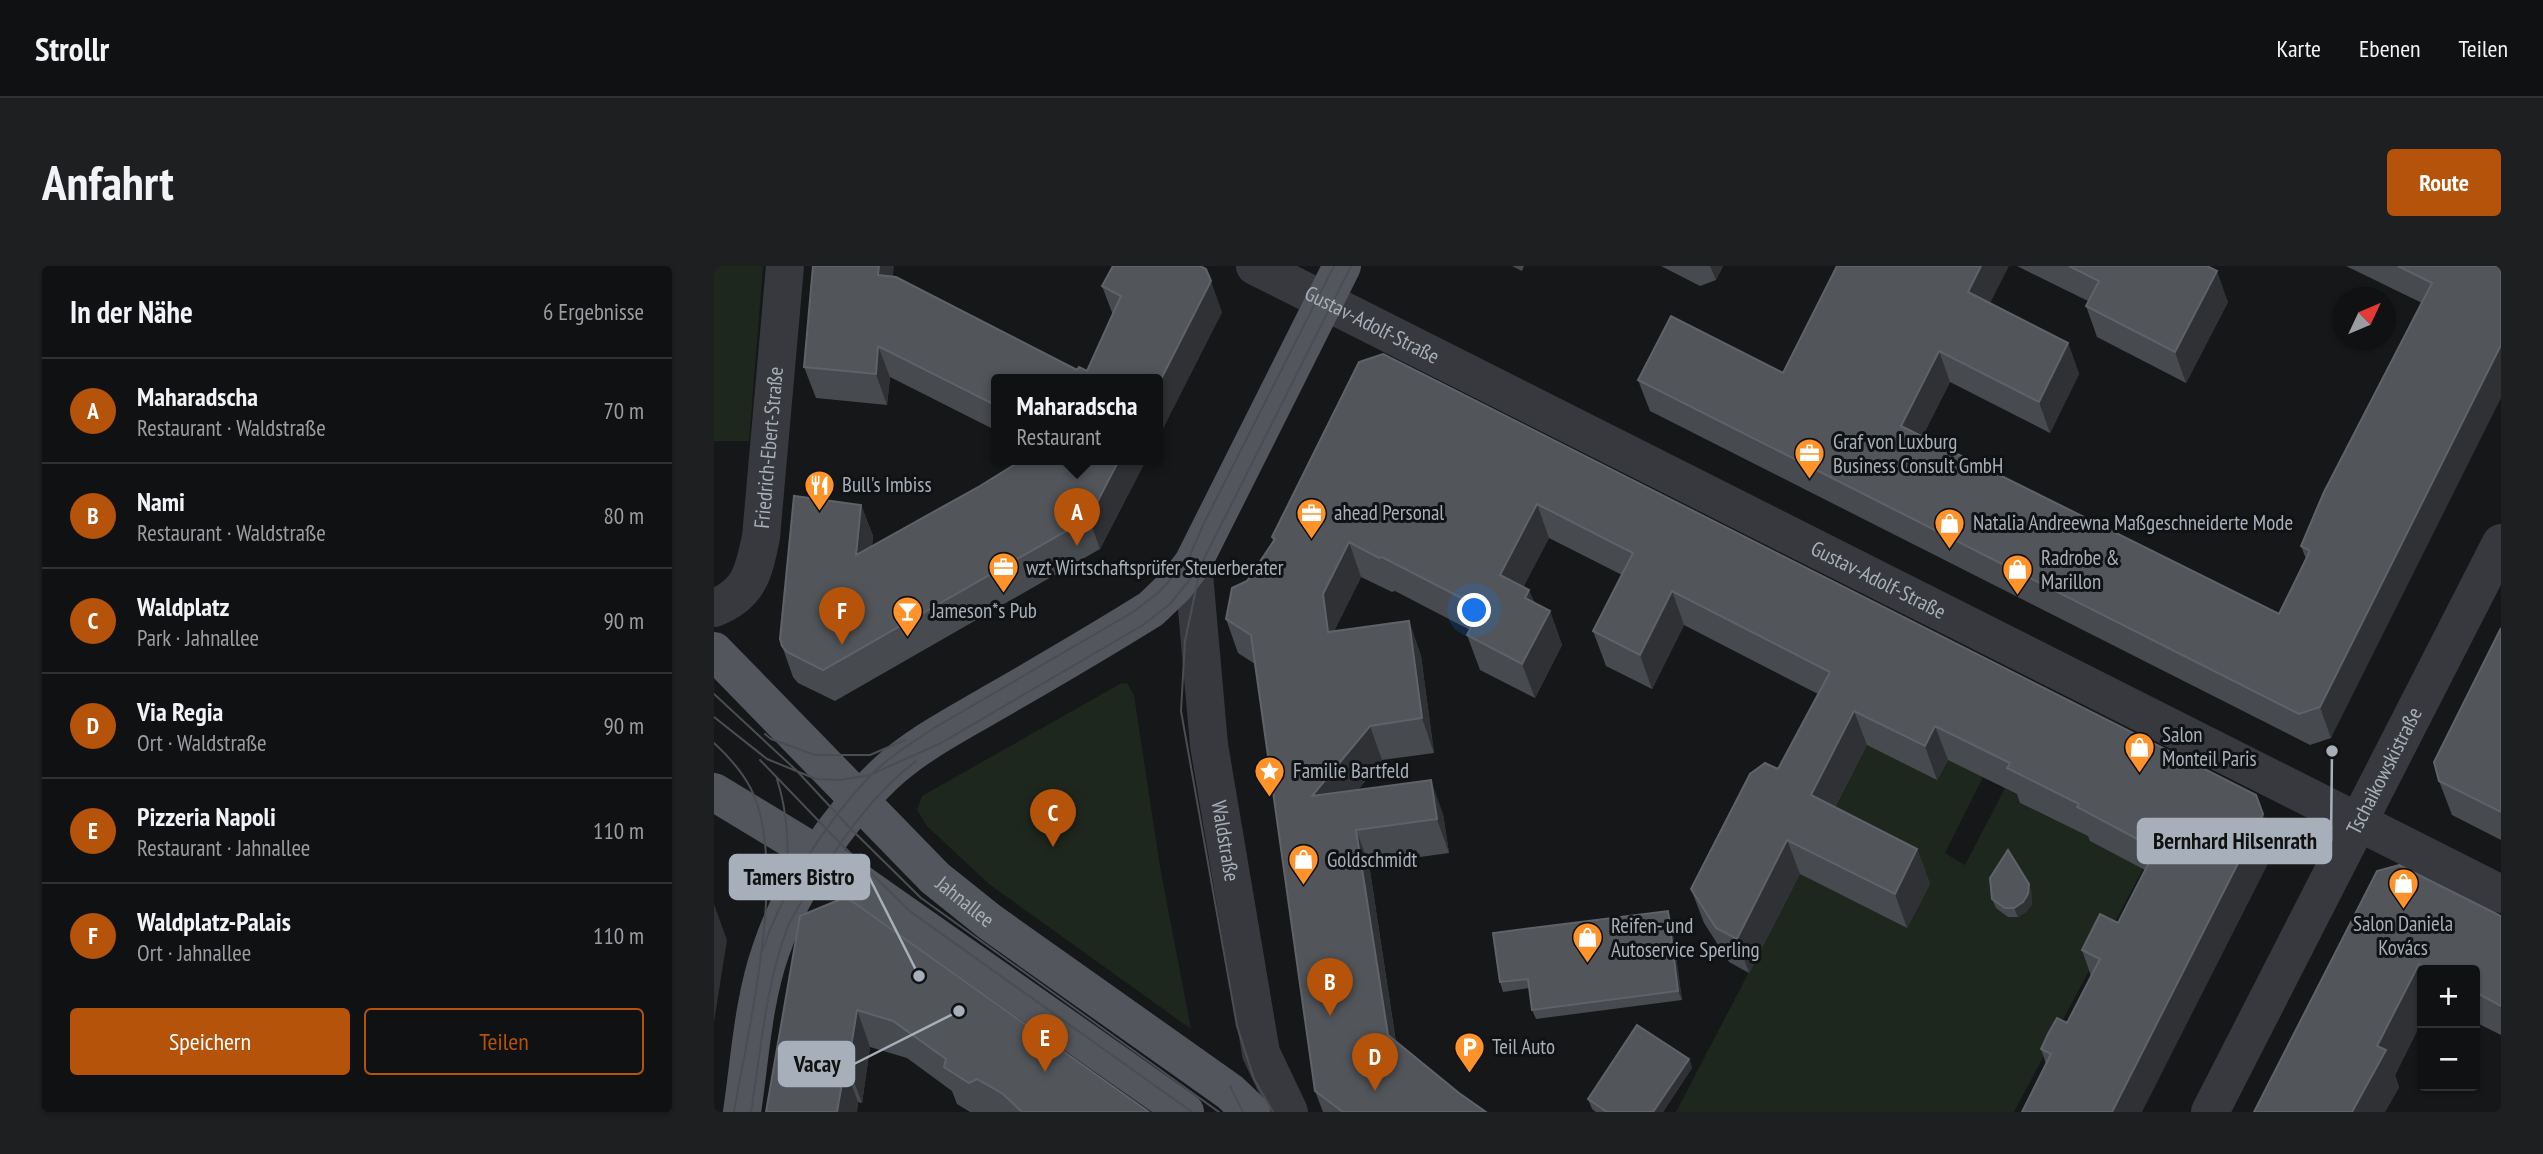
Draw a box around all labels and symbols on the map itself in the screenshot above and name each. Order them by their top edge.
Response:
street label: Gustav-Adolf-Straße [1300,279,1444,370]
north arrow [2333,287,2396,350]
street label: Friedrich-Ebert-Straße [748,365,789,530]
place label: Graf von Luxburg Business Consult GmbH [1833,428,2003,479]
office icon: Graf von Luxburg Business Consult GmbH [1793,437,1827,481]
restaurant icon: Bull's Imbiss [802,468,836,512]
place label: Bull's Imbiss [842,471,931,498]
pin: A [1054,488,1100,546]
office icon: ahead Personal [1294,496,1328,540]
place label: ahead Personal [1334,499,1444,526]
shop icon: Natalia Andreewna Maßgeschneiderte Mode [1933,506,1967,550]
place label: Natalia Andreewna Maßgeschneiderte Mode [1973,509,2293,536]
street label: Gustav-Adolf-Straße [1807,534,1950,625]
place label: Radrobe & Marillon [2041,544,2119,595]
office icon: wzt Wirtschaftsprüfer Steuerberater [986,551,1020,595]
shop icon: Radrobe & Marillon [2001,553,2035,597]
place label: wzt Wirtschaftsprüfer Steuerberater [1026,554,1284,581]
pin: F [819,587,865,645]
your location [1457,593,1491,627]
bar icon: Jameson*s Pub [891,594,925,638]
place label: Jameson*s Pub [930,597,1037,624]
street label: Tschaikowskistraße [2340,703,2428,839]
place label: Salon Monteil Paris [2162,721,2257,772]
shop icon: Salon Monteil Paris [2122,730,2156,774]
place icon: Familie Bartfeld [1253,754,1287,798]
place label: Familie Bartfeld [1293,757,1409,784]
pin: C [1030,789,1076,847]
street label: Waldstraße [1206,798,1246,883]
callout: Bernhard Hilsenrath [2138,819,2331,863]
text: Bernhard Hilsenrath [2153,826,2317,855]
shop icon: Goldschmidt [1287,843,1321,887]
place label: Goldschmidt [1327,846,1418,873]
callout: Tamers Bistro [730,855,869,899]
text: Tamers Bistro [743,862,855,891]
shop icon: Salon Daniela Kovács [2386,867,2420,911]
street label: Jahnallee [930,869,1000,933]
place label: Salon Daniela Kovács [2353,910,2453,961]
place label: Reifen- und Autoservice Sperling [1611,912,1760,963]
shop icon: Reifen- und Autoservice Sperling [1571,921,1605,965]
pin: B [1307,958,1353,1016]
pin: E [1022,1014,1068,1072]
parking icon: Teil Auto [1452,1030,1486,1074]
pin: D [1352,1033,1398,1091]
place label: Teil Auto [1492,1033,1555,1060]
callout: Vacay [779,1042,854,1086]
text: Vacay [793,1049,841,1078]

